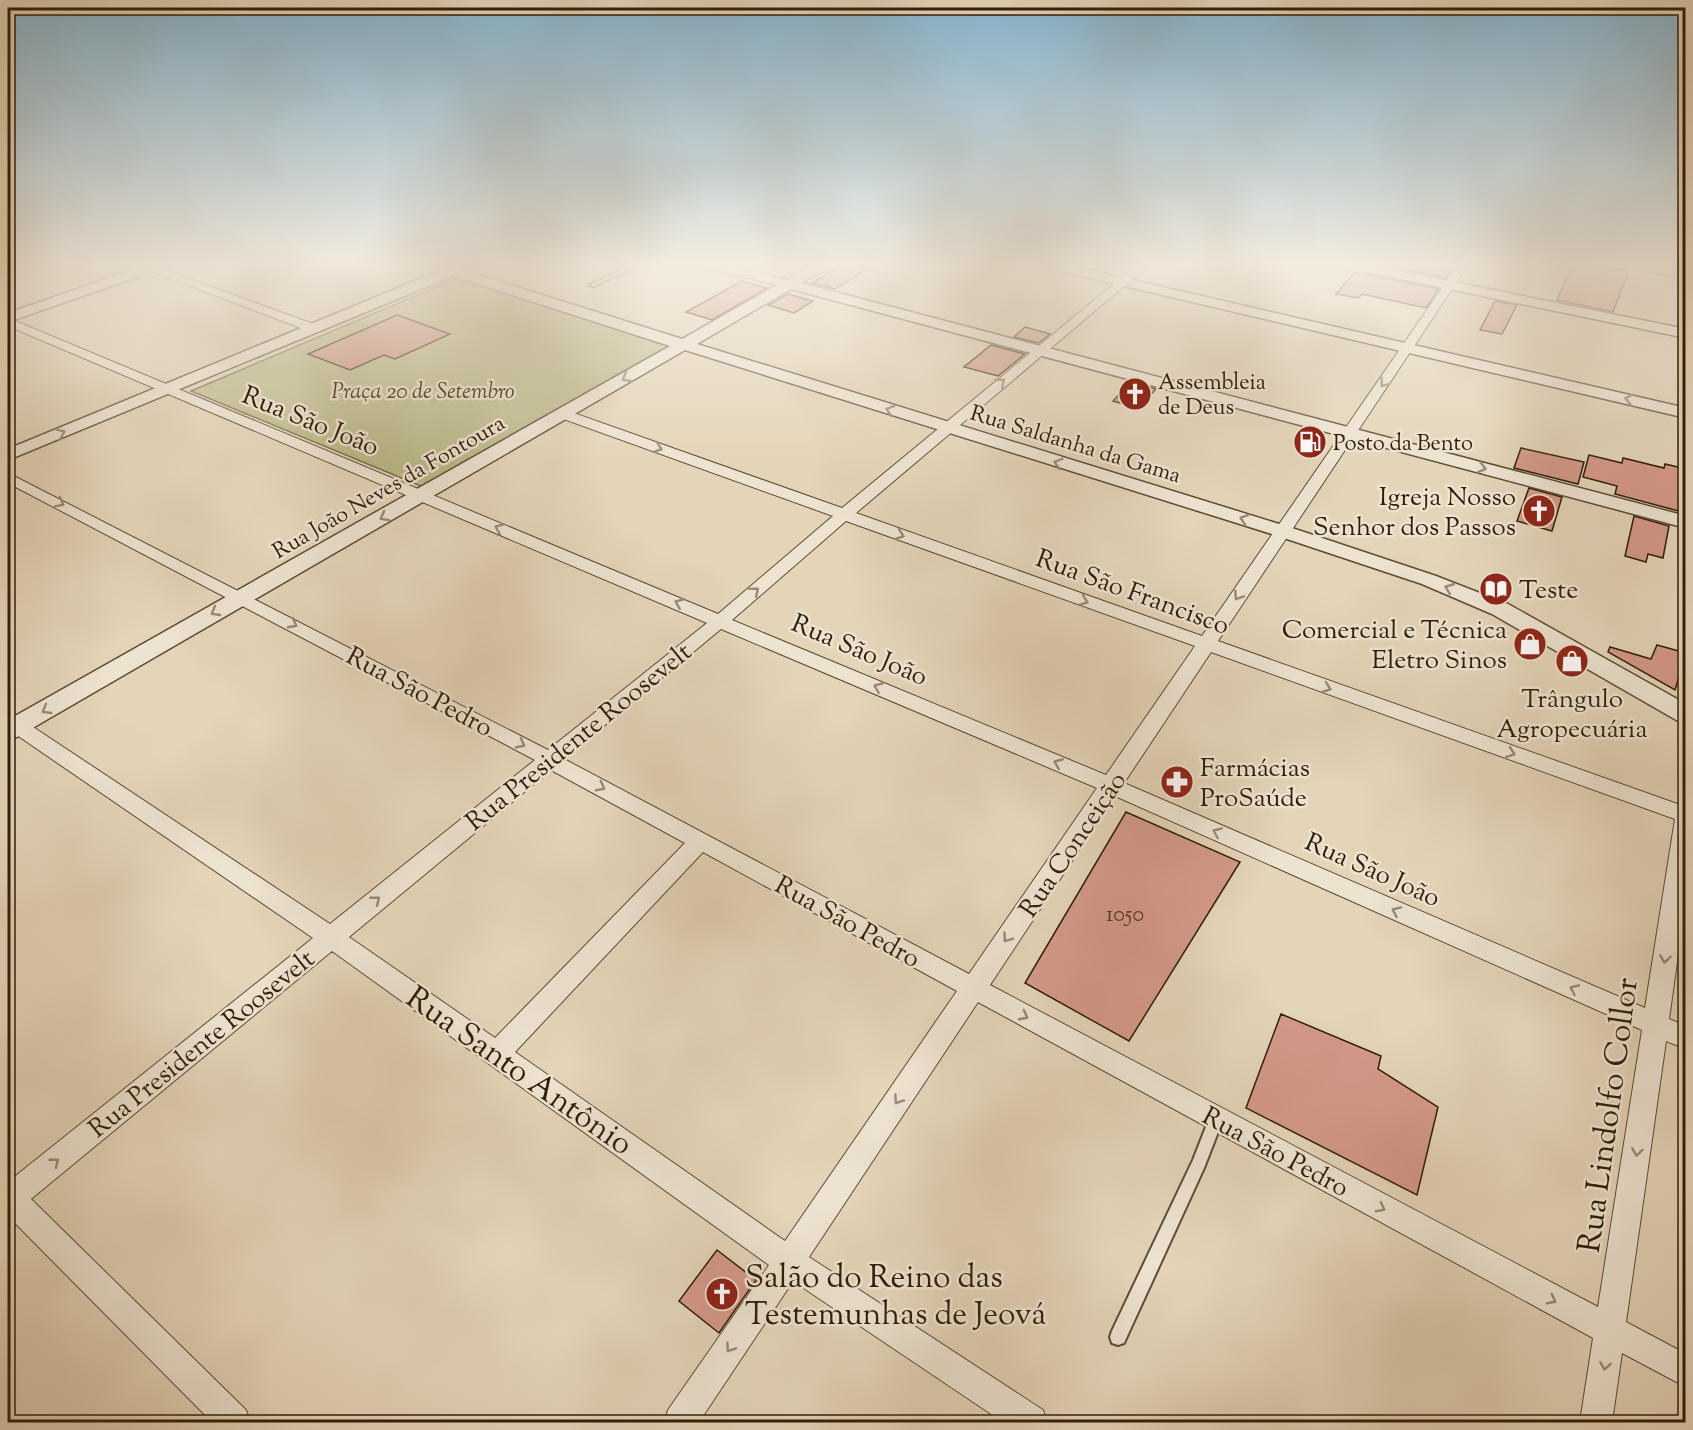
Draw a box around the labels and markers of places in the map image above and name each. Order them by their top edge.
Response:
place label: Assembleia de Deus [1158,368,1266,425]
church icon: Assembleia de Deus [1117,376,1153,412]
fuel station icon: Posto da Bento [1292,424,1328,460]
place label: Posto da Bento [1333,429,1473,461]
place label: Igreja Nosso Senhor dos Passos [1313,480,1516,547]
church icon: Igreja Nosso Senhor dos Passos [1521,493,1557,529]
library icon: Teste [1478,571,1514,607]
place label: Teste [1519,573,1578,610]
place label: Comercial e Técnica Eletro Sinos [1282,613,1507,680]
shop icon: Comercial e Técnica Eletro Sinos [1512,626,1548,662]
shop icon: Trângulo Agropecuária [1554,643,1590,679]
place label: Trângulo Agropecuária [1496,682,1648,749]
place label: Farmácias ProSaúde [1200,751,1310,818]
pharmacy icon: Farmácias ProSaúde [1159,764,1195,800]
place label: Salão do Reino das Testemunhas de Jeová [745,1256,1046,1339]
church icon: Salão do Reino das Testemunhas de Jeová [704,1276,740,1312]

